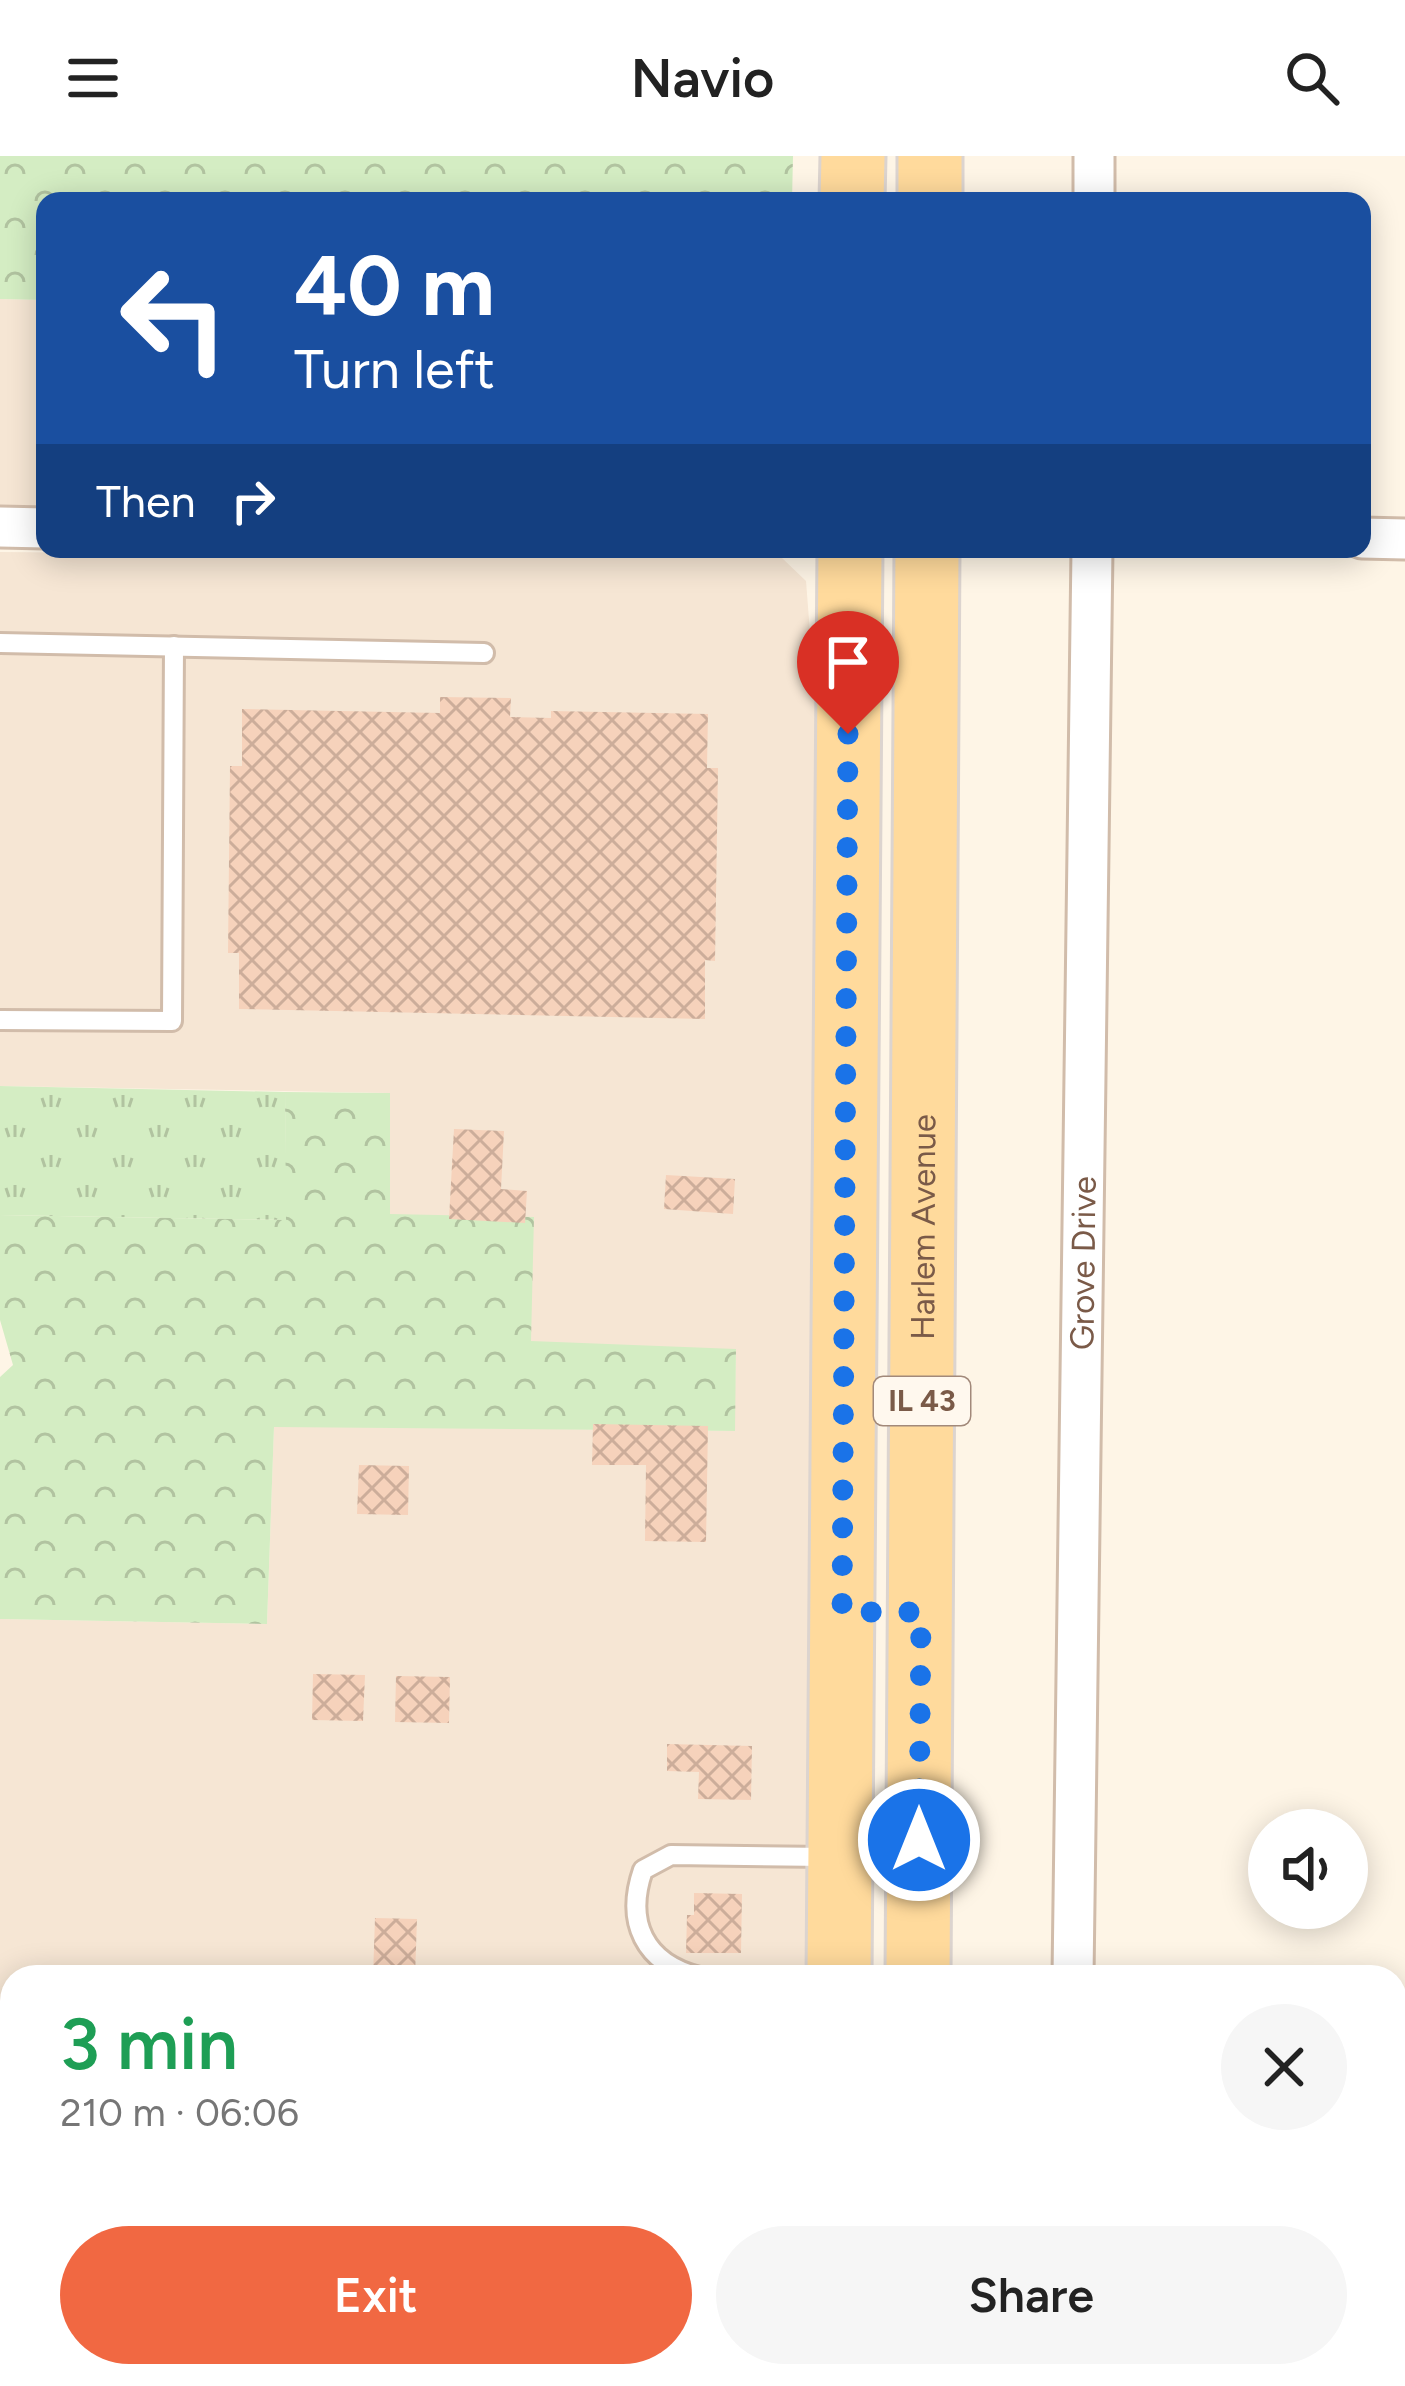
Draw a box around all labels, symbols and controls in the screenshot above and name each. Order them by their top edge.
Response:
icon: menu [60,45,126,111]
icon: search [1279,45,1345,111]
text: Navio [631,46,774,111]
text: 40 m [294,235,495,336]
icon: left [96,240,252,396]
text: Turn left [294,337,495,402]
icon: right [220,468,286,534]
text: Then [96,474,196,528]
pin [797,611,899,734]
icon: arrive [815,629,881,695]
street label: Harlem Avenue [903,1114,943,1340]
street label: Grove Drive [1062,1176,1104,1350]
road number: IL 43 [874,1377,970,1425]
position arrow [856,1777,982,1903]
map controls [1248,1809,1368,1929]
button: sound [1248,1809,1368,1929]
text: 3 min [60,2001,238,2087]
button: close [1221,2004,1347,2130]
text: 210 m · 06:06 [60,2089,299,2136]
button: Exit [60,2226,692,2364]
button: Share [716,2226,1347,2364]

